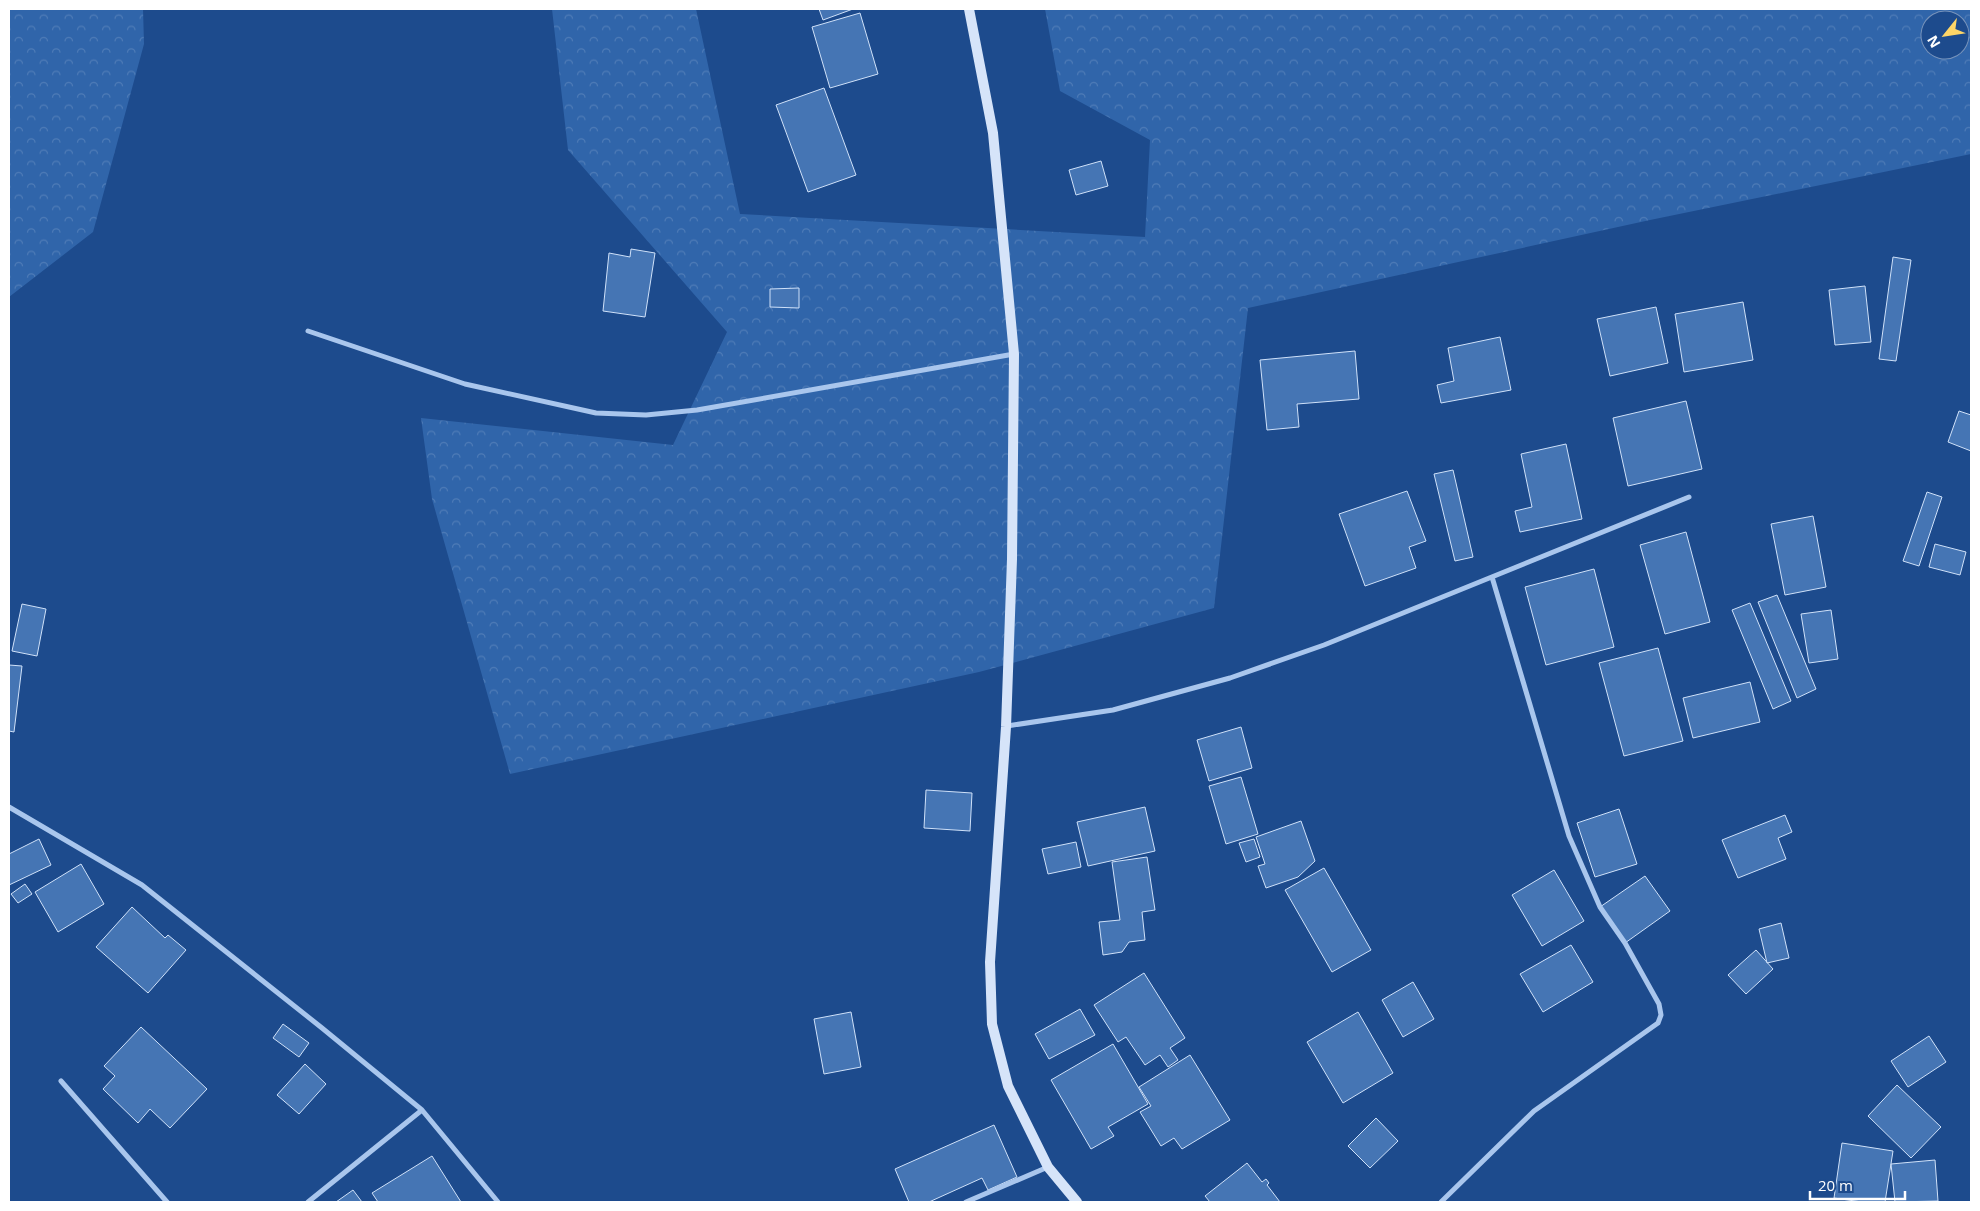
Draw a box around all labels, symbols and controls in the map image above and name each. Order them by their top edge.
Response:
north arrow [1920,10,1970,60]
text: N [1922,32,1944,51]
scale bar [1810,1168,1905,1200]
text: 20 m [1818,1175,1853,1195]

